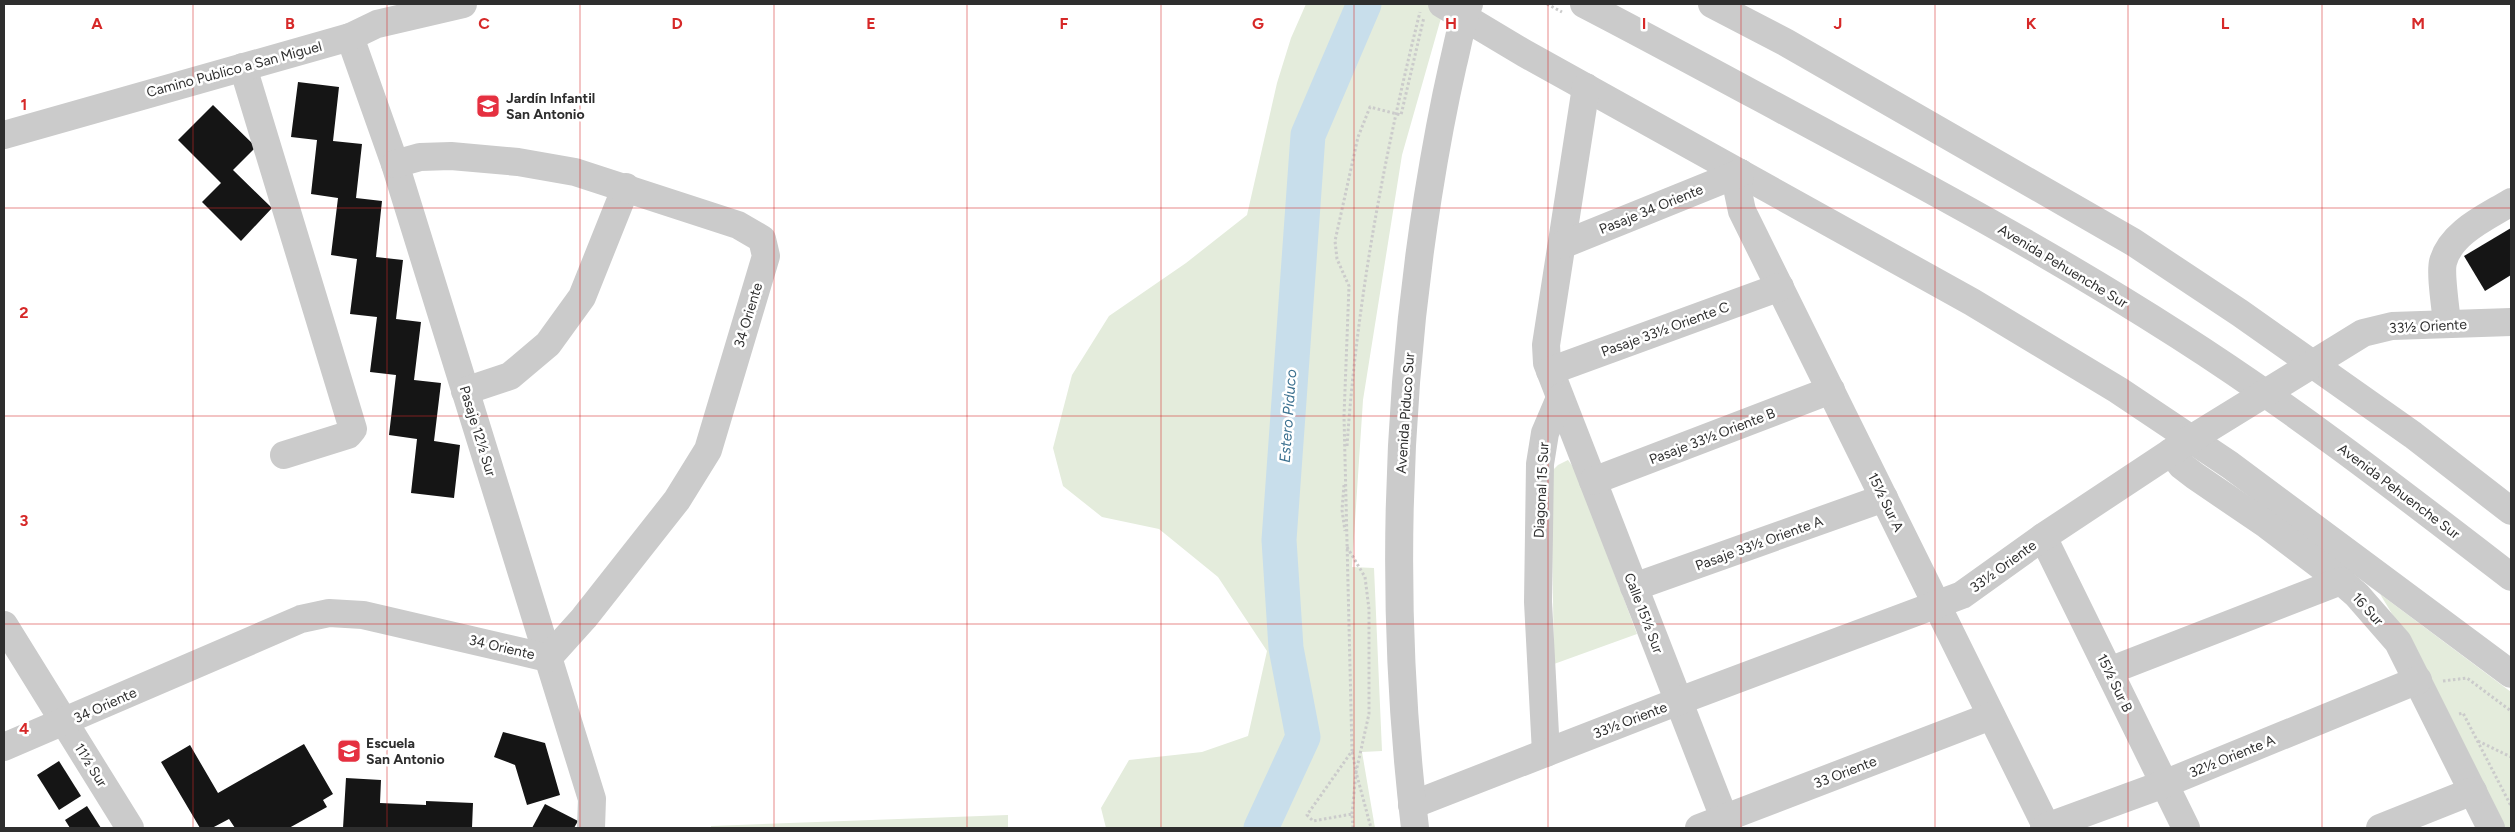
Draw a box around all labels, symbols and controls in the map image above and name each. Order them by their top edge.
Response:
text: A [91,14,103,33]
text: B [285,14,295,33]
text: C [478,14,490,33]
text: D [671,14,683,33]
text: E [866,14,876,33]
text: F [1060,14,1069,33]
text: G [1252,14,1264,33]
text: H [1445,14,1457,33]
text: I [1642,14,1646,33]
text: J [1834,14,1842,33]
text: K [2026,14,2037,33]
text: L [2221,14,2230,33]
text: M [2411,14,2425,33]
street label: Camino Publico a San Miguel [145,38,324,101]
place label: Jardín Infantil San Antonio [506,90,595,123]
school or university icon: Jardín Infantil San Antonio [475,93,501,119]
text: 1 [21,95,27,114]
street label: Pasaje 34 Oriente [1597,181,1706,238]
street label: Avenida Pehuenche Sur [1995,221,2131,312]
street label: 34 Oriente [731,280,767,350]
street label: Pasaje 33½ Oriente C [1599,298,1732,361]
text: 2 [19,303,29,322]
street label: 33½ Oriente [2389,316,2468,337]
street label: Avenida Piduco Sur [1393,352,1418,474]
water label: Estero Piduco [1276,368,1300,463]
street label: Pasaje 12½ Sur [456,384,499,479]
street label: Pasaje 33½ Oriente B [1647,405,1778,468]
street label: Avenida Pehuenche Sur [2334,440,2463,543]
street label: Diagonal 15 Sur [1530,441,1553,539]
street label: 15½ Sur A [1864,470,1907,535]
text: 3 [20,511,29,530]
street label: Pasaje 33½ Oriente A [1693,512,1826,574]
street label: 33½ Oriente [1967,536,2040,596]
street label: Calle 15½ Sur [1620,570,1667,656]
street label: 16 Sur [2348,589,2387,629]
street label: 34 Oriente [467,632,537,663]
street label: 15½ Sur B [2093,651,2136,715]
street label: 34 Oriente [71,684,140,727]
street label: 33½ Oriente [1591,698,1670,742]
text: 4 [19,719,29,738]
street label: 32½ Oriente A [2187,731,2278,781]
place label: Escuela San Antonio [366,735,445,768]
school or university icon: Escuela San Antonio [336,738,362,764]
street label: 11½ Sur [71,740,111,790]
street label: 33 Oriente [1811,753,1879,792]

